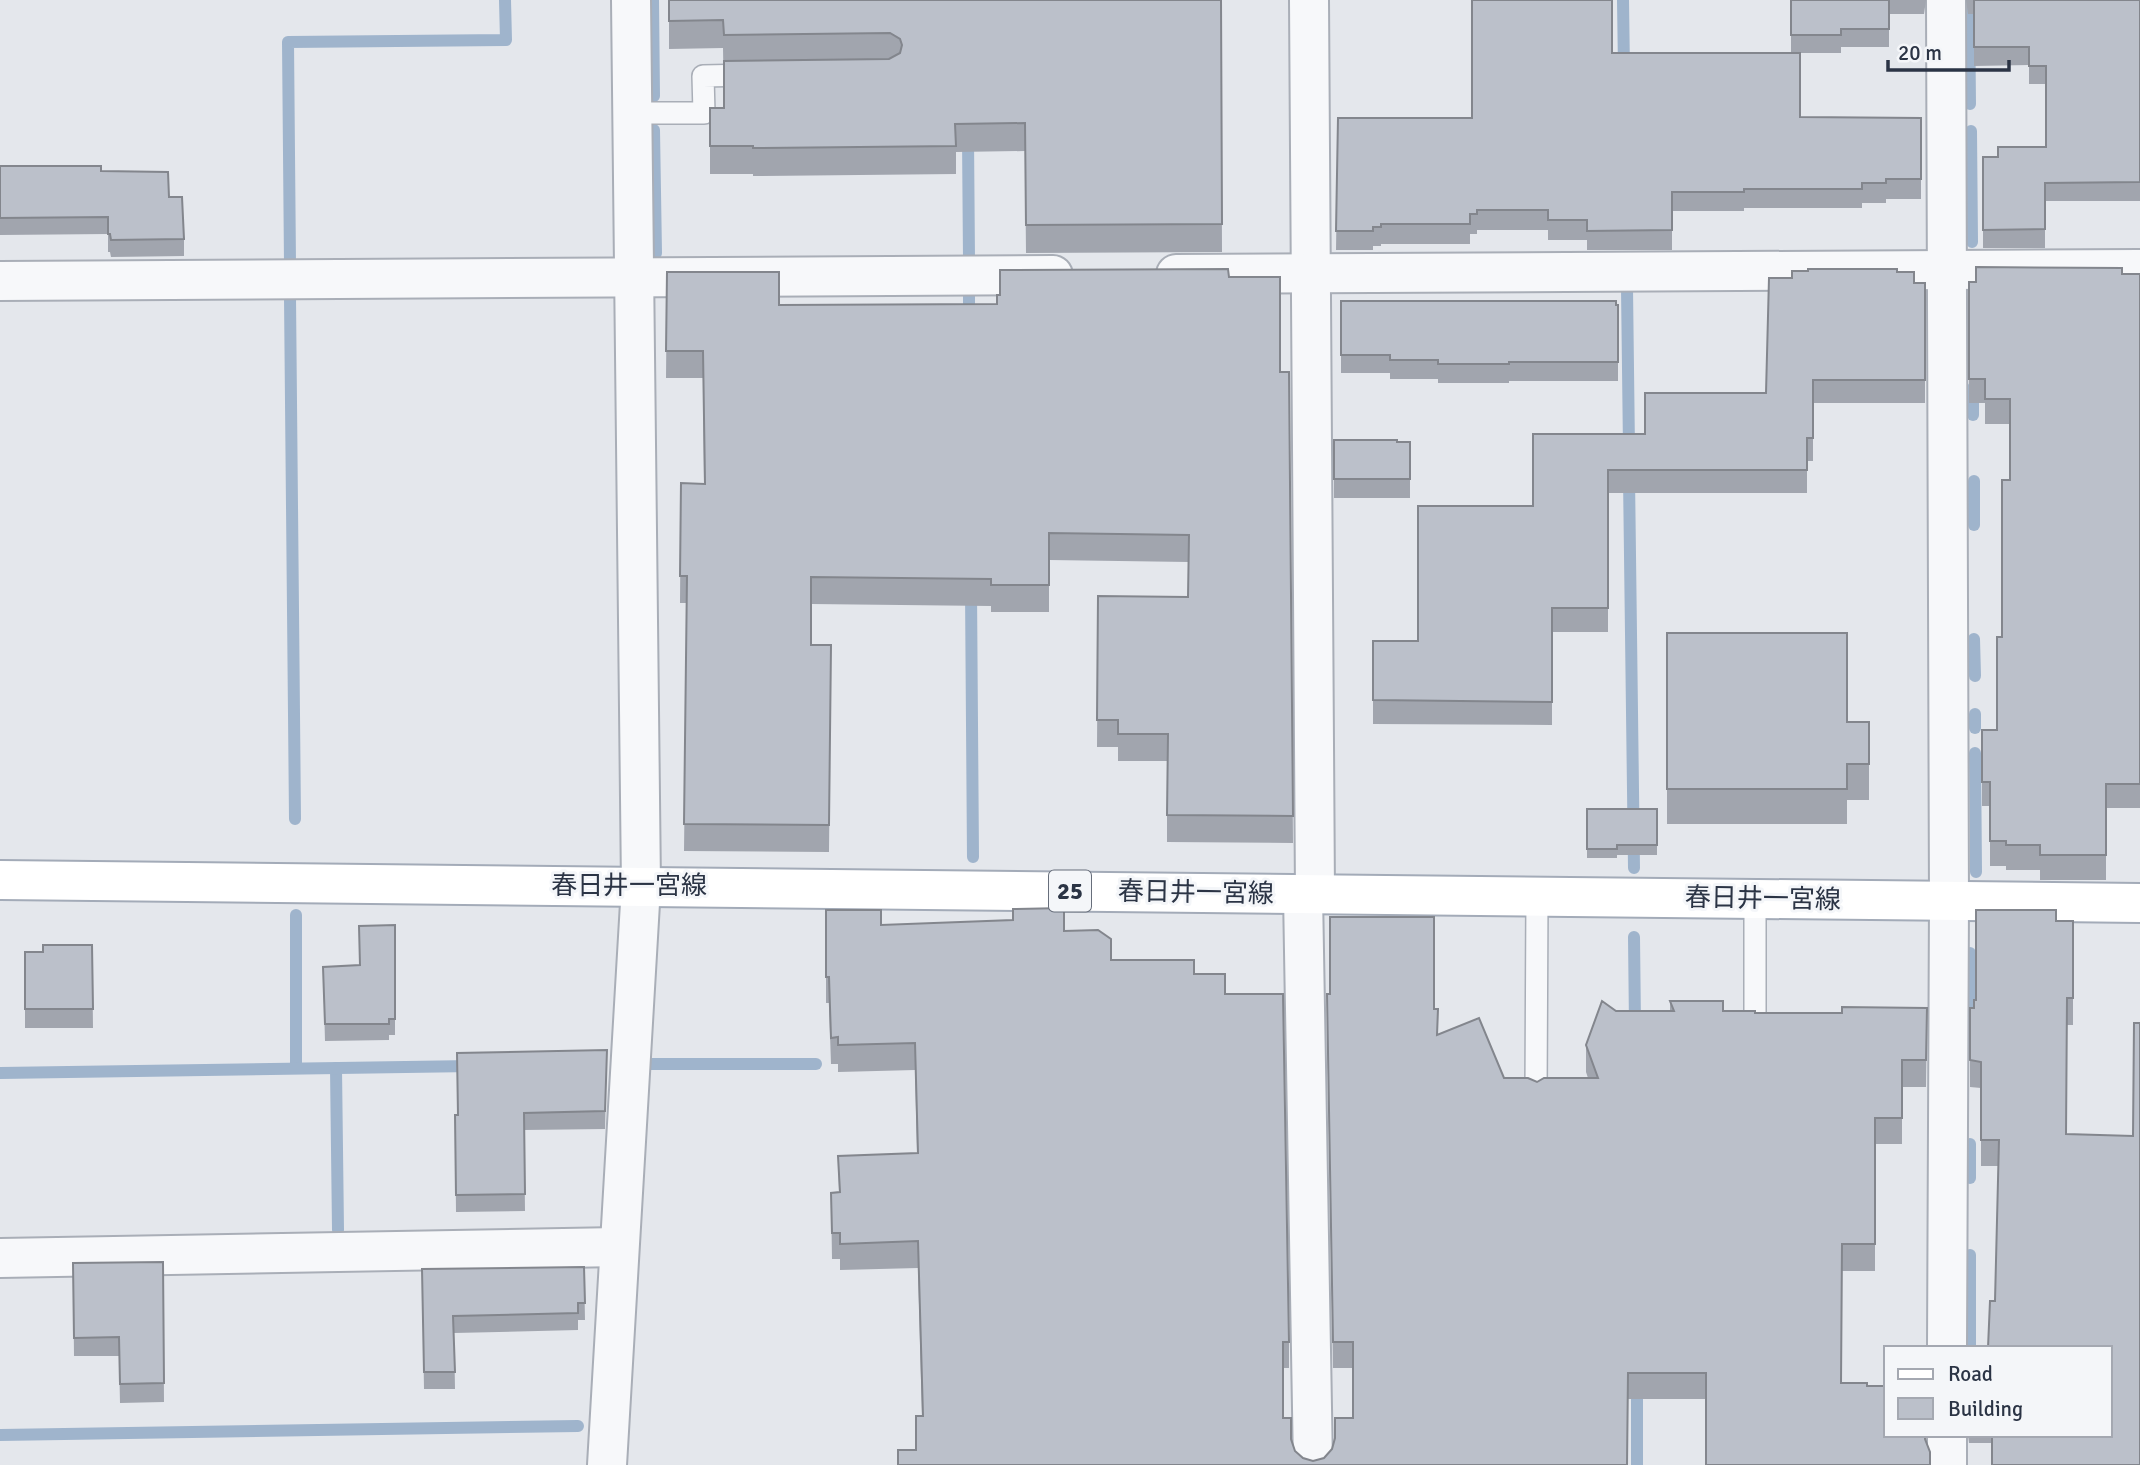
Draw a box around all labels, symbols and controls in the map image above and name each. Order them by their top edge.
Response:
scale bar [1888,28,2009,72]
text: 20 m [1898,40,1942,66]
street label: 春日井一宮線 [551,870,707,902]
road number: 25 [1049,870,1091,912]
street label: 春日井一宮線 [1118,876,1274,910]
street label: 春日井一宮線 [1685,882,1841,916]
legend [1884,1346,2112,1437]
text: Road [1948,1361,1993,1387]
text: Building [1948,1396,2023,1422]

